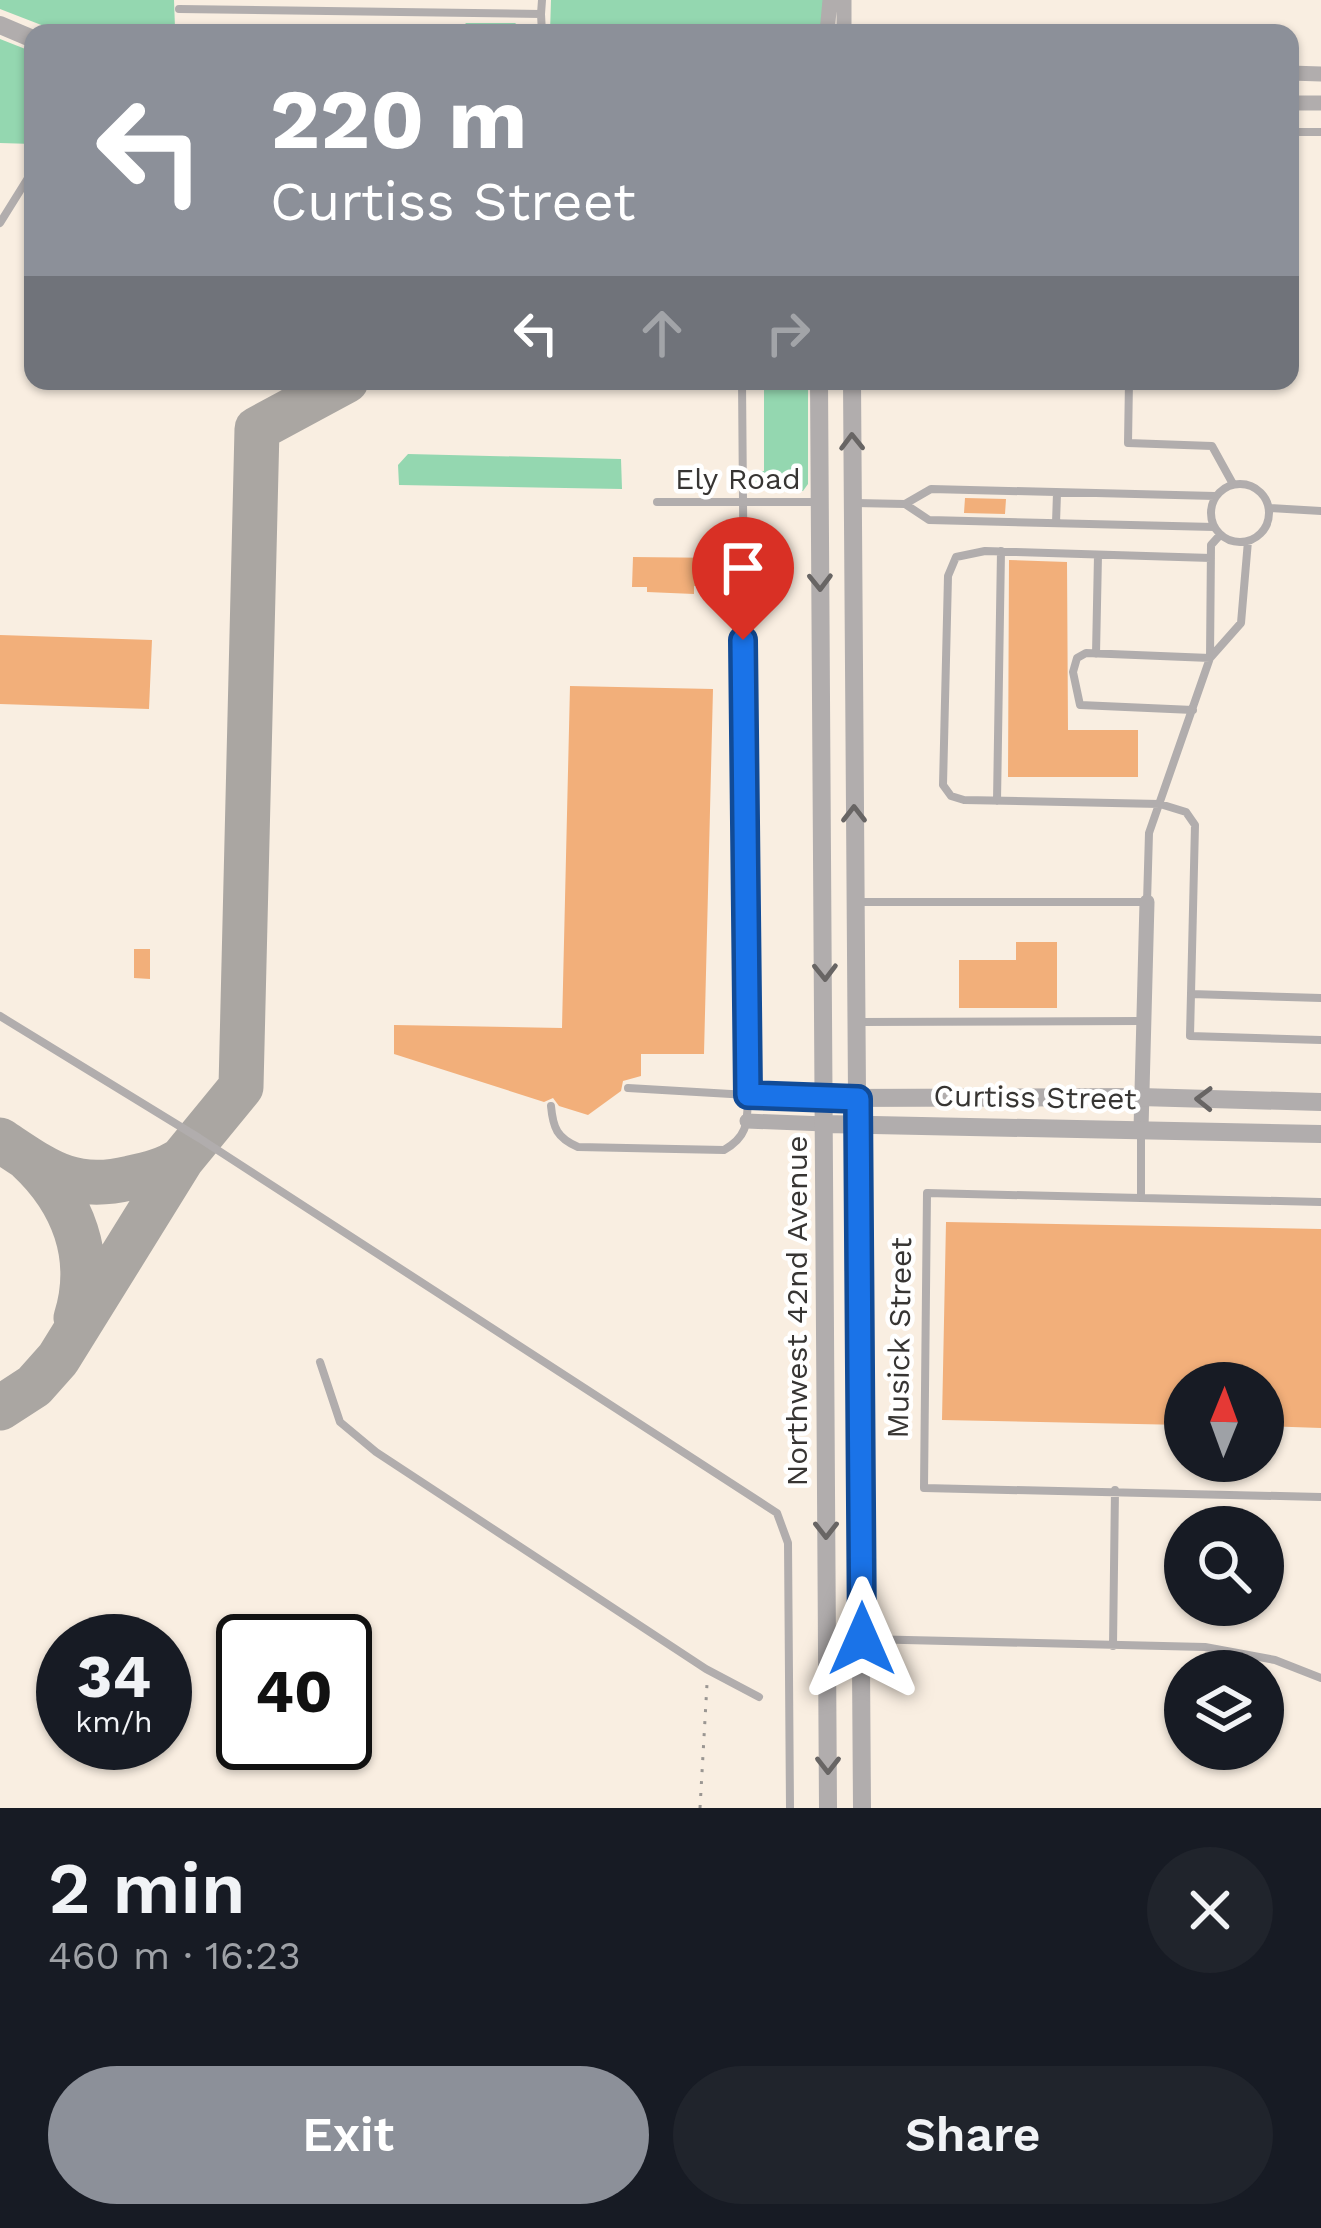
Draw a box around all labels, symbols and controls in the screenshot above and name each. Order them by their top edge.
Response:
text: 220 m [270,70,527,168]
icon: left [72,72,228,228]
text: Curtiss Street [270,170,636,233]
icon: left [503,300,569,366]
icon: ahead [629,300,695,366]
icon: right [755,300,821,366]
one-way arrow [839,432,865,450]
street label: Ely Road [675,461,801,496]
pin [692,517,794,640]
icon: arrive [710,535,776,601]
one-way arrow [807,574,833,592]
one-way arrow [841,804,867,822]
one-way arrow [811,963,837,982]
street label: Curtiss Street [933,1078,1137,1116]
one-way arrow [1194,1086,1213,1112]
street label: Northwest 42nd Avenue [779,1136,814,1486]
street label: Musick Street [880,1237,918,1439]
north arrow [1164,1362,1284,1482]
map controls [1164,1362,1284,1770]
button: search [1164,1506,1284,1626]
one-way arrow [813,1521,839,1540]
position arrow [799,1576,925,1702]
speed limit sign: 40 [216,1614,372,1770]
text: 34 [77,1641,151,1712]
button: layers [1164,1650,1284,1770]
text: km/h [75,1704,153,1739]
one-way arrow [815,1757,841,1775]
text: 2 min [48,1846,246,1930]
button: close [1147,1847,1273,1973]
text: 460 m · 16:23 [48,1933,301,1978]
button: Exit [48,2066,649,2204]
button: Share [673,2066,1273,2204]

